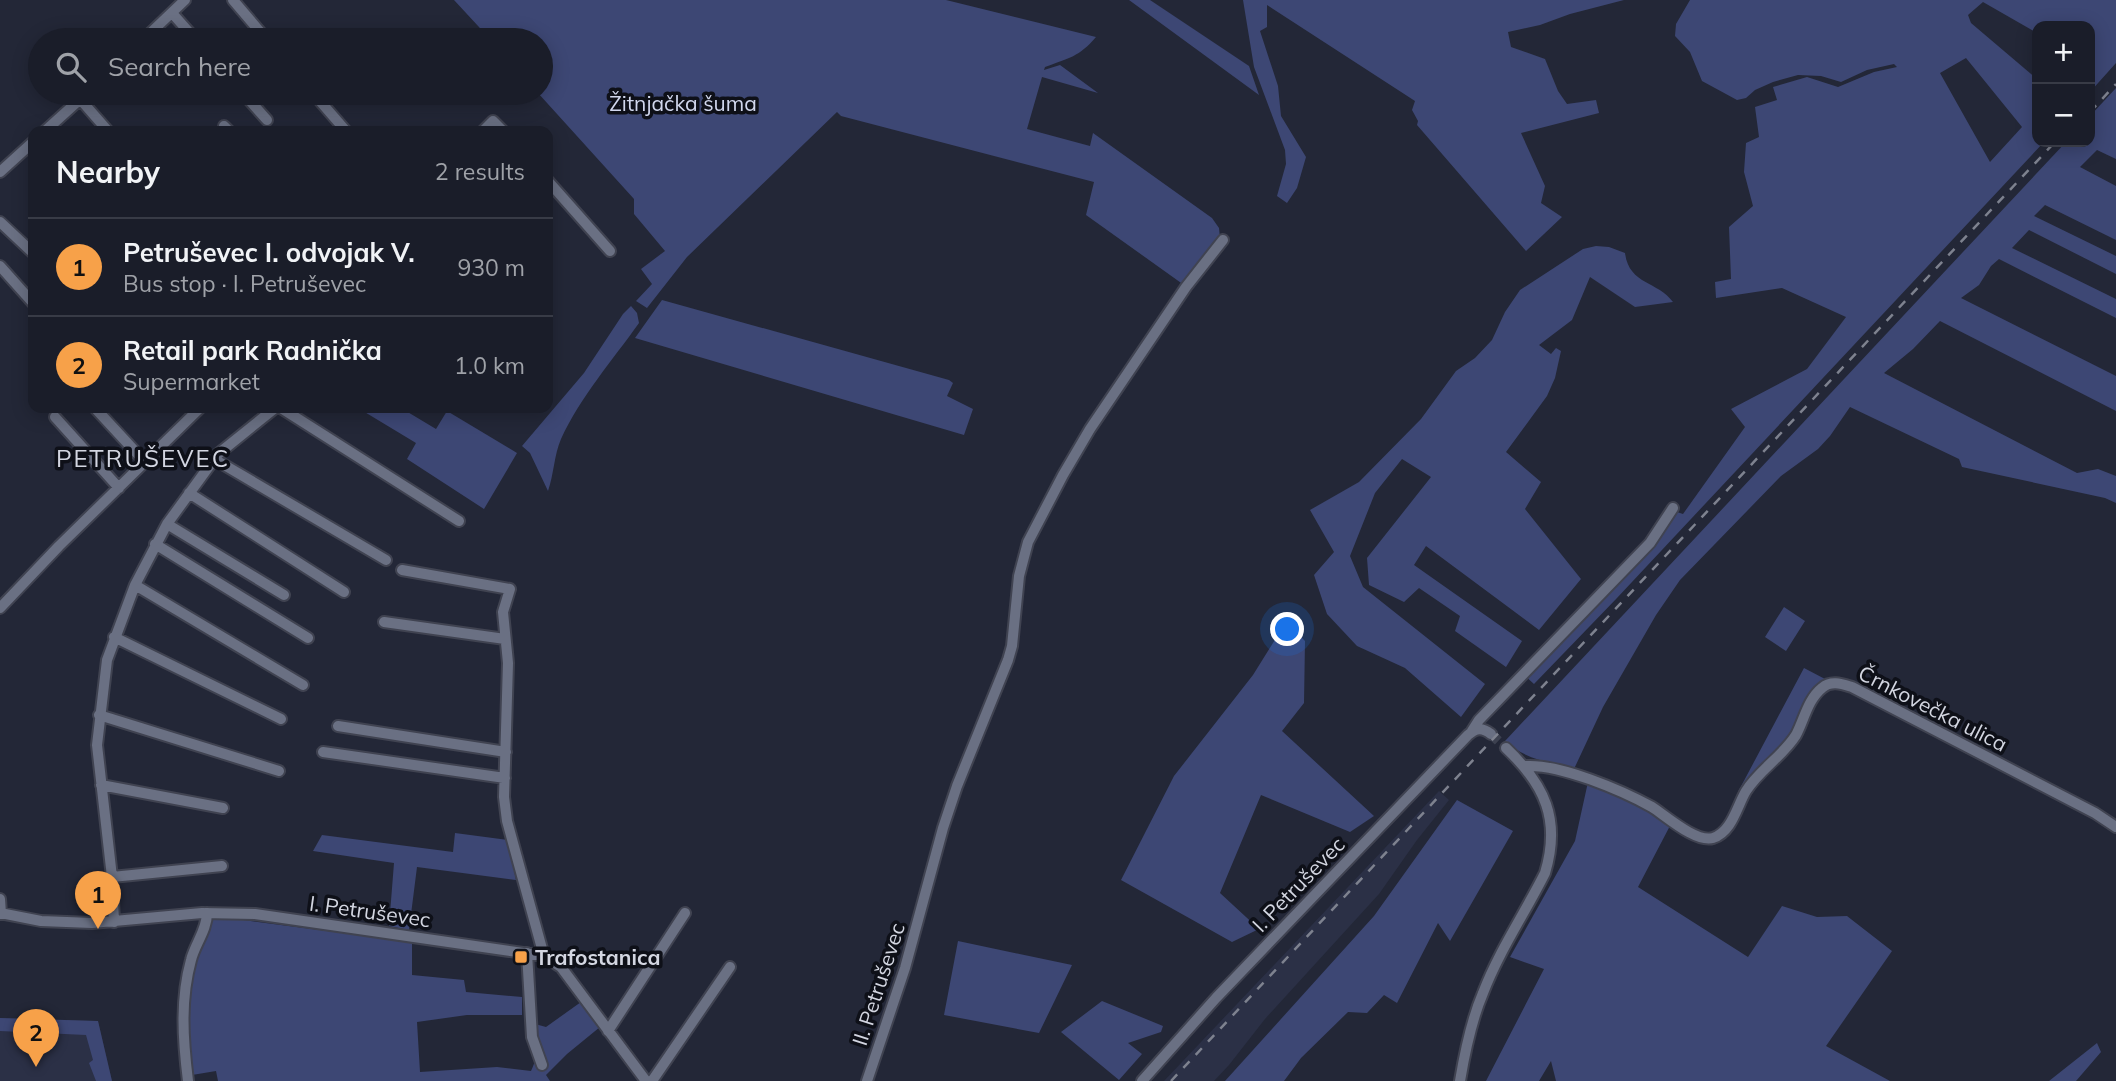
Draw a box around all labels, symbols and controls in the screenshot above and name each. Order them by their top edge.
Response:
map controls [2032,21,2095,147]
button: + [2032,21,2095,84]
search box [28,28,553,105]
icon: search [52,48,90,86]
text: Search here [108,50,251,83]
button: − [2032,84,2095,147]
park label: Žitnjačka šuma [609,90,757,116]
text: Nearby [56,153,160,191]
text: 2 results [435,157,525,186]
text: Petruševec I. odvojak V. [123,236,415,269]
text: 1 [72,253,86,282]
text: 930 m [457,253,525,282]
text: Bus stop · I. Petruševec [123,269,366,298]
text: Retail park Radnička [123,334,382,367]
text: 2 [72,351,86,380]
text: 1.0 km [454,351,525,380]
text: Supermarket [123,367,260,396]
district label: PETRUŠEVEC [56,443,230,473]
your location [1270,612,1304,646]
street label: Črnkovečka ulica [1854,659,2012,757]
street label: I. Petruševec [1246,831,1350,937]
pin: 1 [75,871,121,929]
street label: I. Petruševec [308,890,432,932]
street label: II. Petruševec [846,919,910,1049]
place label: Trafostanica [535,944,661,970]
marker: Trafostanica [513,949,529,965]
pin: 2 [13,1009,59,1067]

